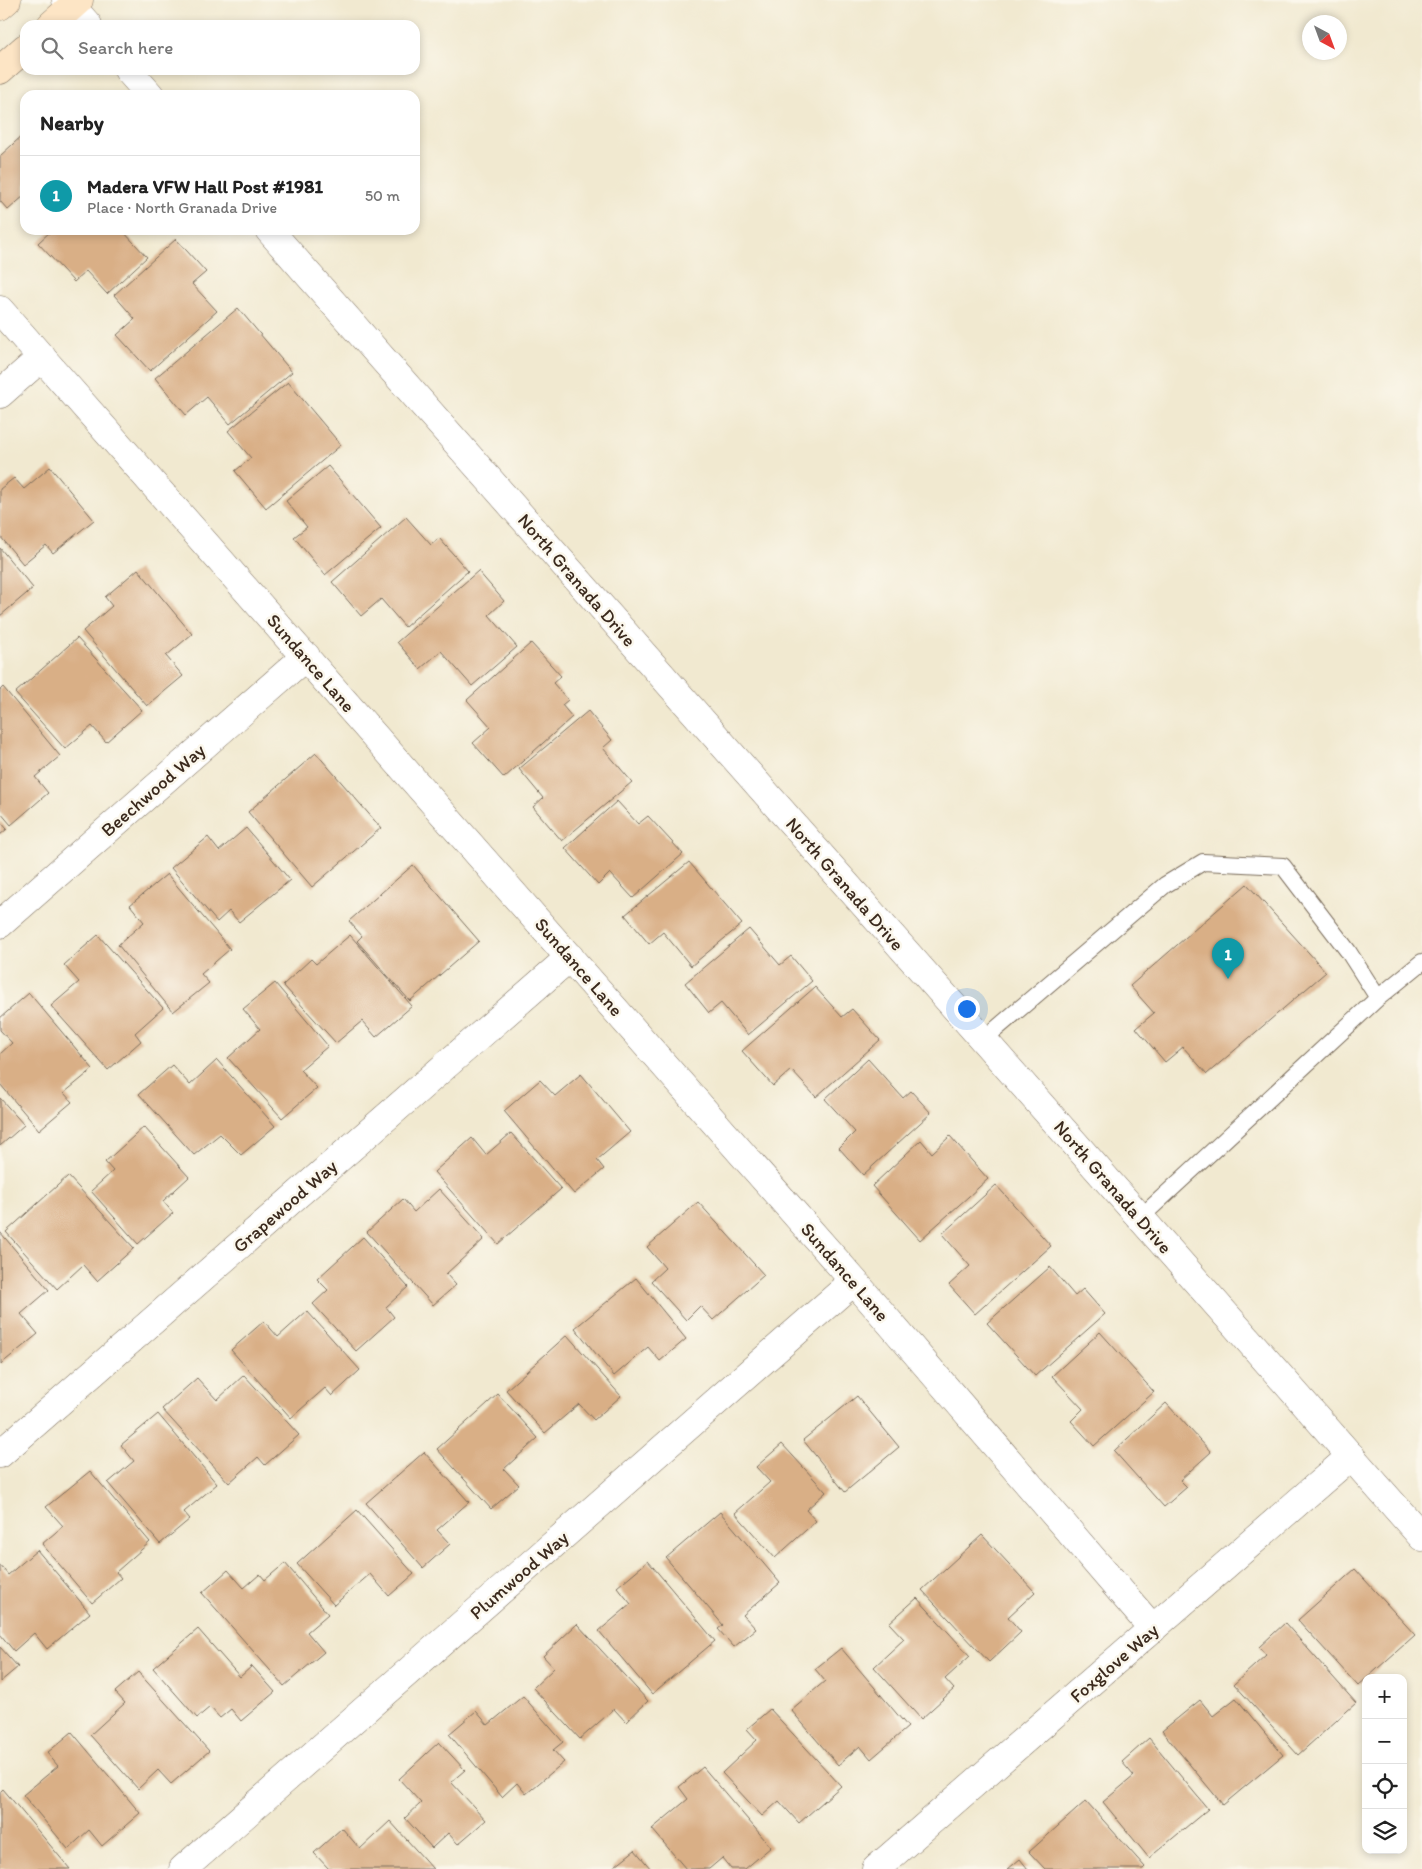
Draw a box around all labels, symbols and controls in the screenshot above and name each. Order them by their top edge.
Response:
north arrow [1302,15,1347,60]
search box [20,20,420,75]
icon: search [38,34,66,62]
text: Search here [78,36,173,59]
text: Nearby [40,110,104,135]
text: Madera VFW Hall Post #1981 [87,175,323,198]
text: 1 [52,186,60,205]
text: 50 m [365,186,400,205]
text: Place · North Granada Drive [87,198,277,217]
street label: North Granada Drive [513,509,641,651]
street label: Sundance Lane [262,609,360,717]
street label: Beechwood Way [96,738,210,842]
street label: North Granada Drive [781,813,909,955]
street label: Sundance Lane [530,913,628,1021]
pin: 1 [1212,938,1244,979]
your location [954,996,980,1022]
street label: North Granada Drive [1049,1116,1177,1258]
street label: Grapewood Way [228,1154,342,1257]
street label: Sundance Lane [796,1218,894,1326]
street label: Plumwood Way [465,1526,573,1624]
street label: Foxglove Way [1065,1618,1163,1708]
map controls [1362,1674,1407,1854]
button: + [1362,1674,1407,1719]
button: − [1362,1719,1407,1764]
button: locate [1362,1764,1407,1809]
button: layers [1362,1809,1407,1854]

